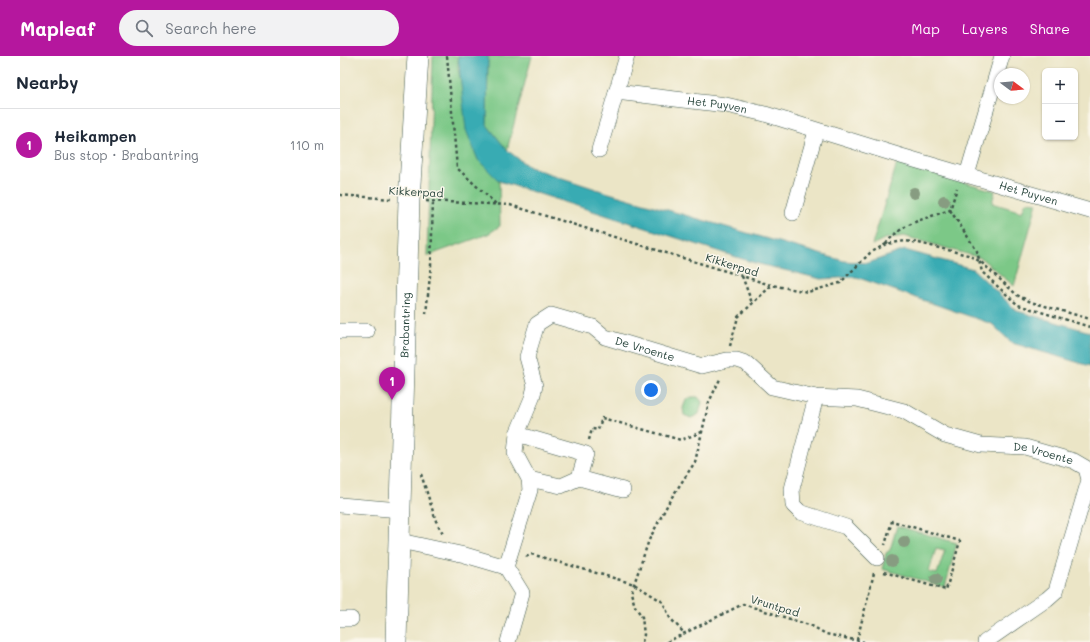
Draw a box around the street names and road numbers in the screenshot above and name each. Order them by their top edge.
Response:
street label: Het Puyven [687,92,749,117]
street label: Het Puyven [998,177,1060,208]
street label: Kikkerpad [388,183,444,200]
street label: Kikkerpad [704,249,761,280]
street label: Brabantring [396,292,413,358]
street label: De Vroente [613,332,677,364]
street label: De Vroente [1013,438,1075,468]
street label: Vruntpad [749,591,801,620]

